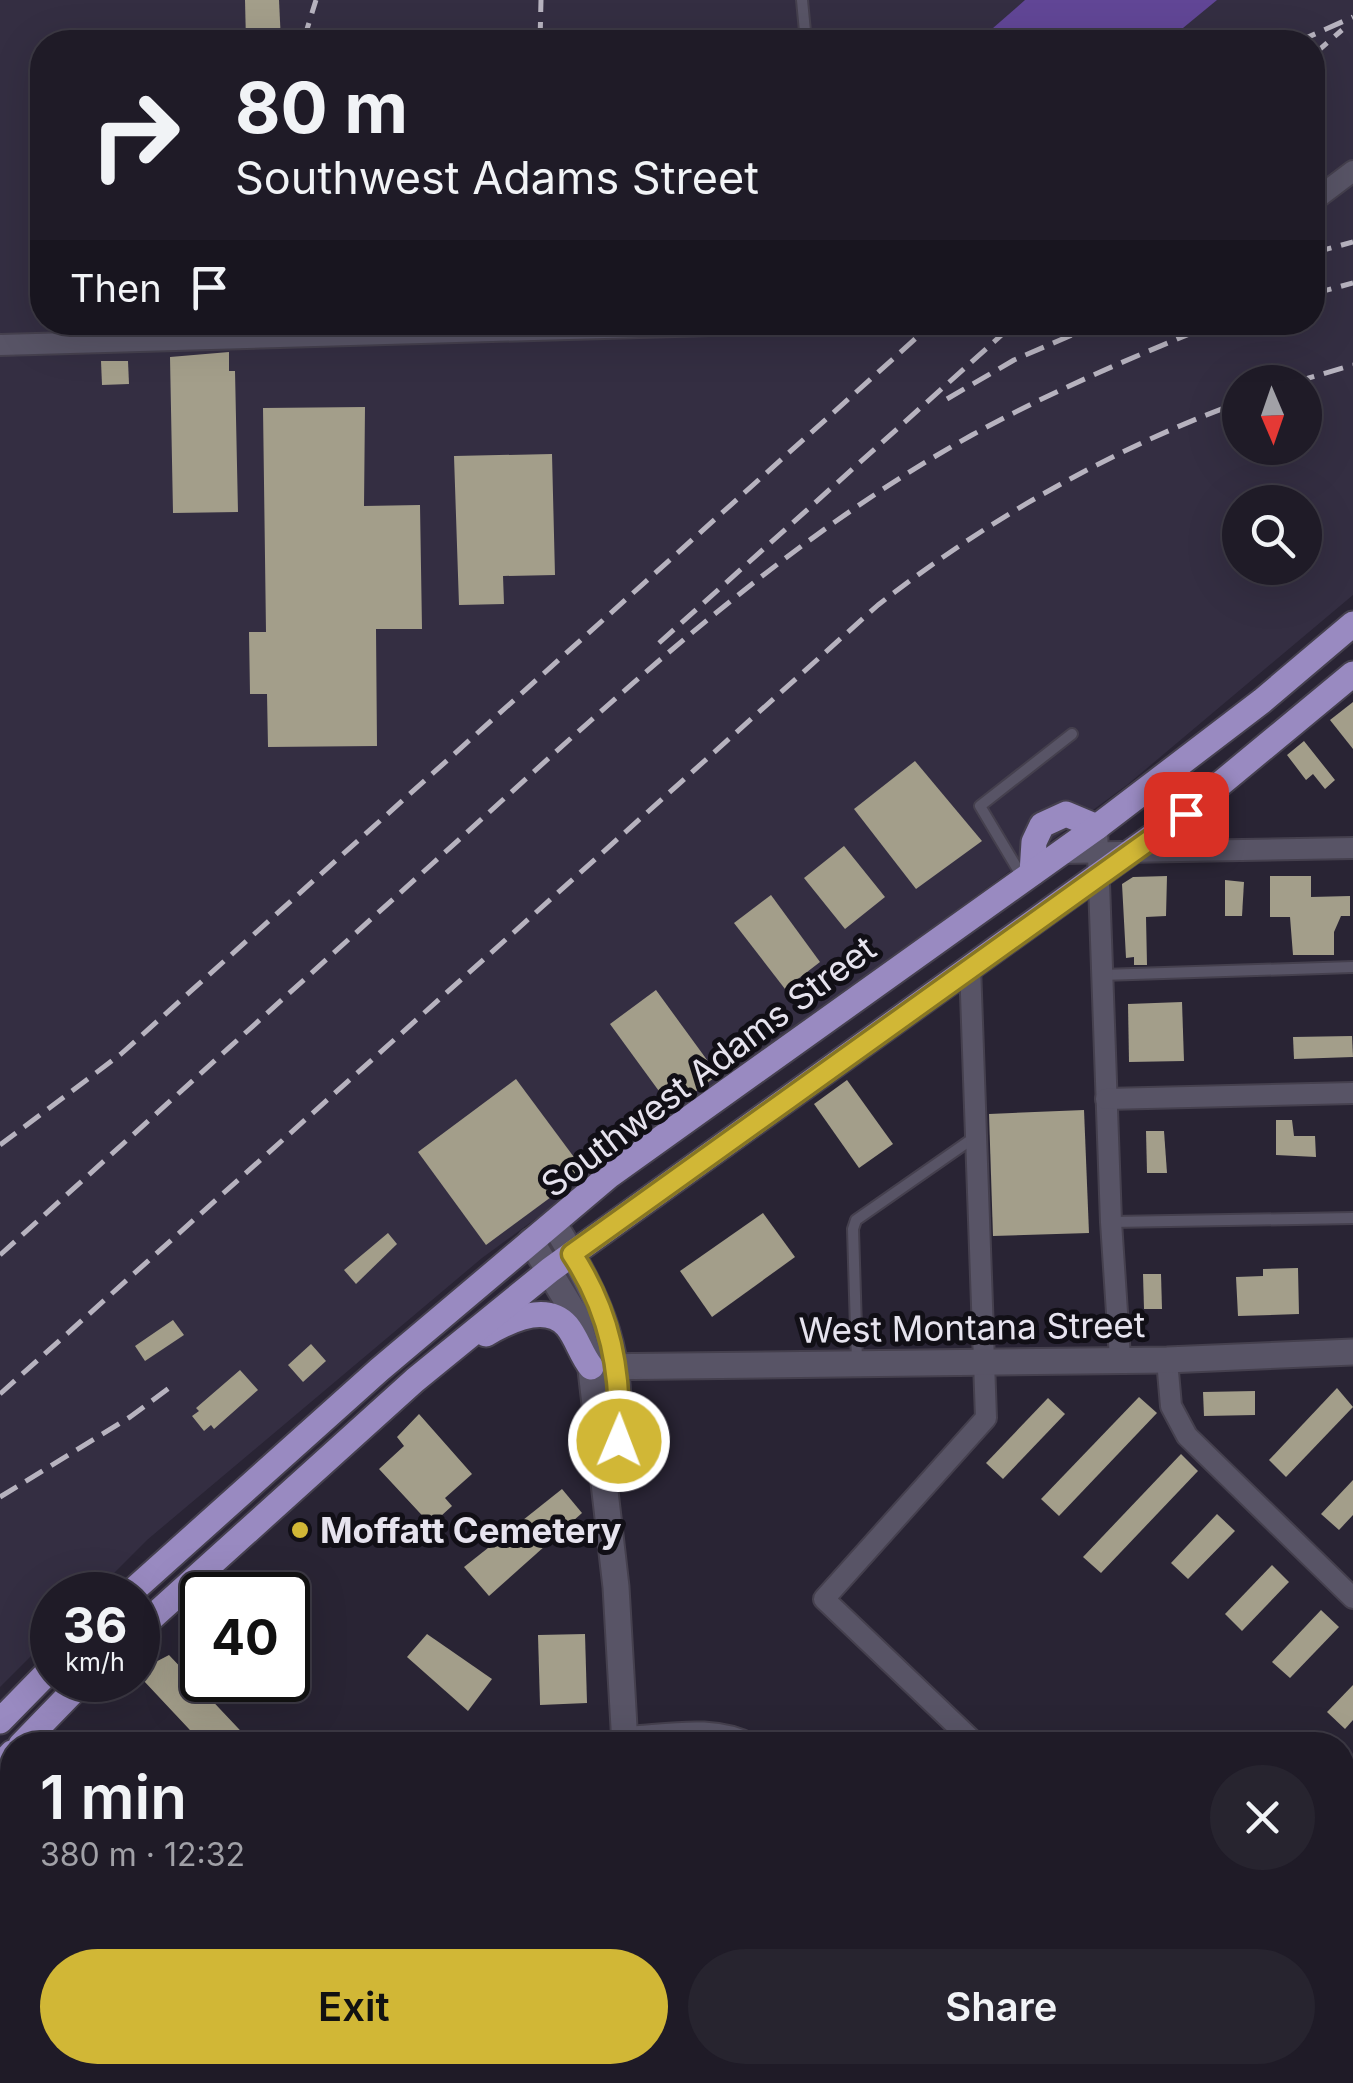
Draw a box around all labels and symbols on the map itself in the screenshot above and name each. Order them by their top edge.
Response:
north arrow [1222,365,1322,465]
pin [1144,772,1229,857]
street label: Southwest Adams Street [533,927,883,1205]
street label: West Montana Street [798,1303,1146,1351]
position arrow [567,1389,671,1493]
place label: Moffatt Cemetery [320,1509,622,1551]
marker: Moffatt Cemetery [289,1519,311,1541]
speed limit sign: 40 [180,1572,310,1702]

